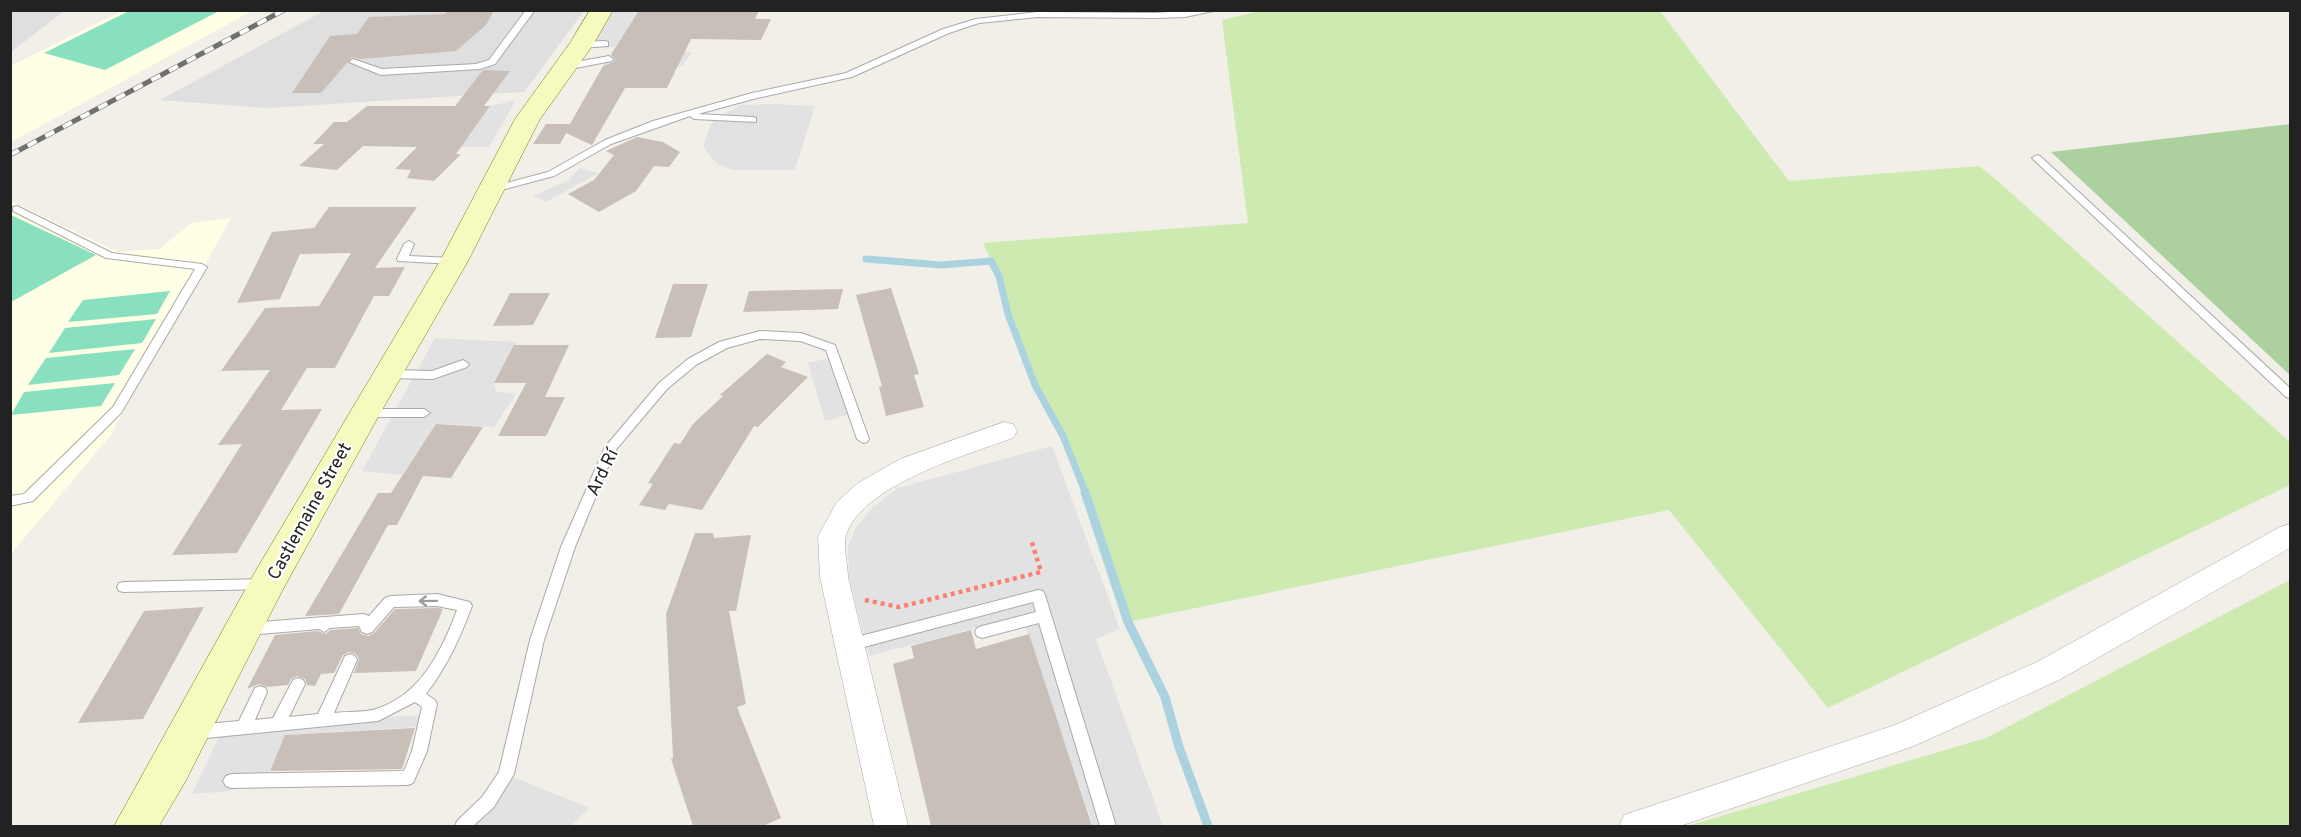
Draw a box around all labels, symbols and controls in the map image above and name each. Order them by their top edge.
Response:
street label: Castlemaine Street [263,439,358,584]
street label: Ard Rí [582,444,625,500]
one-way arrow [418,595,438,607]

